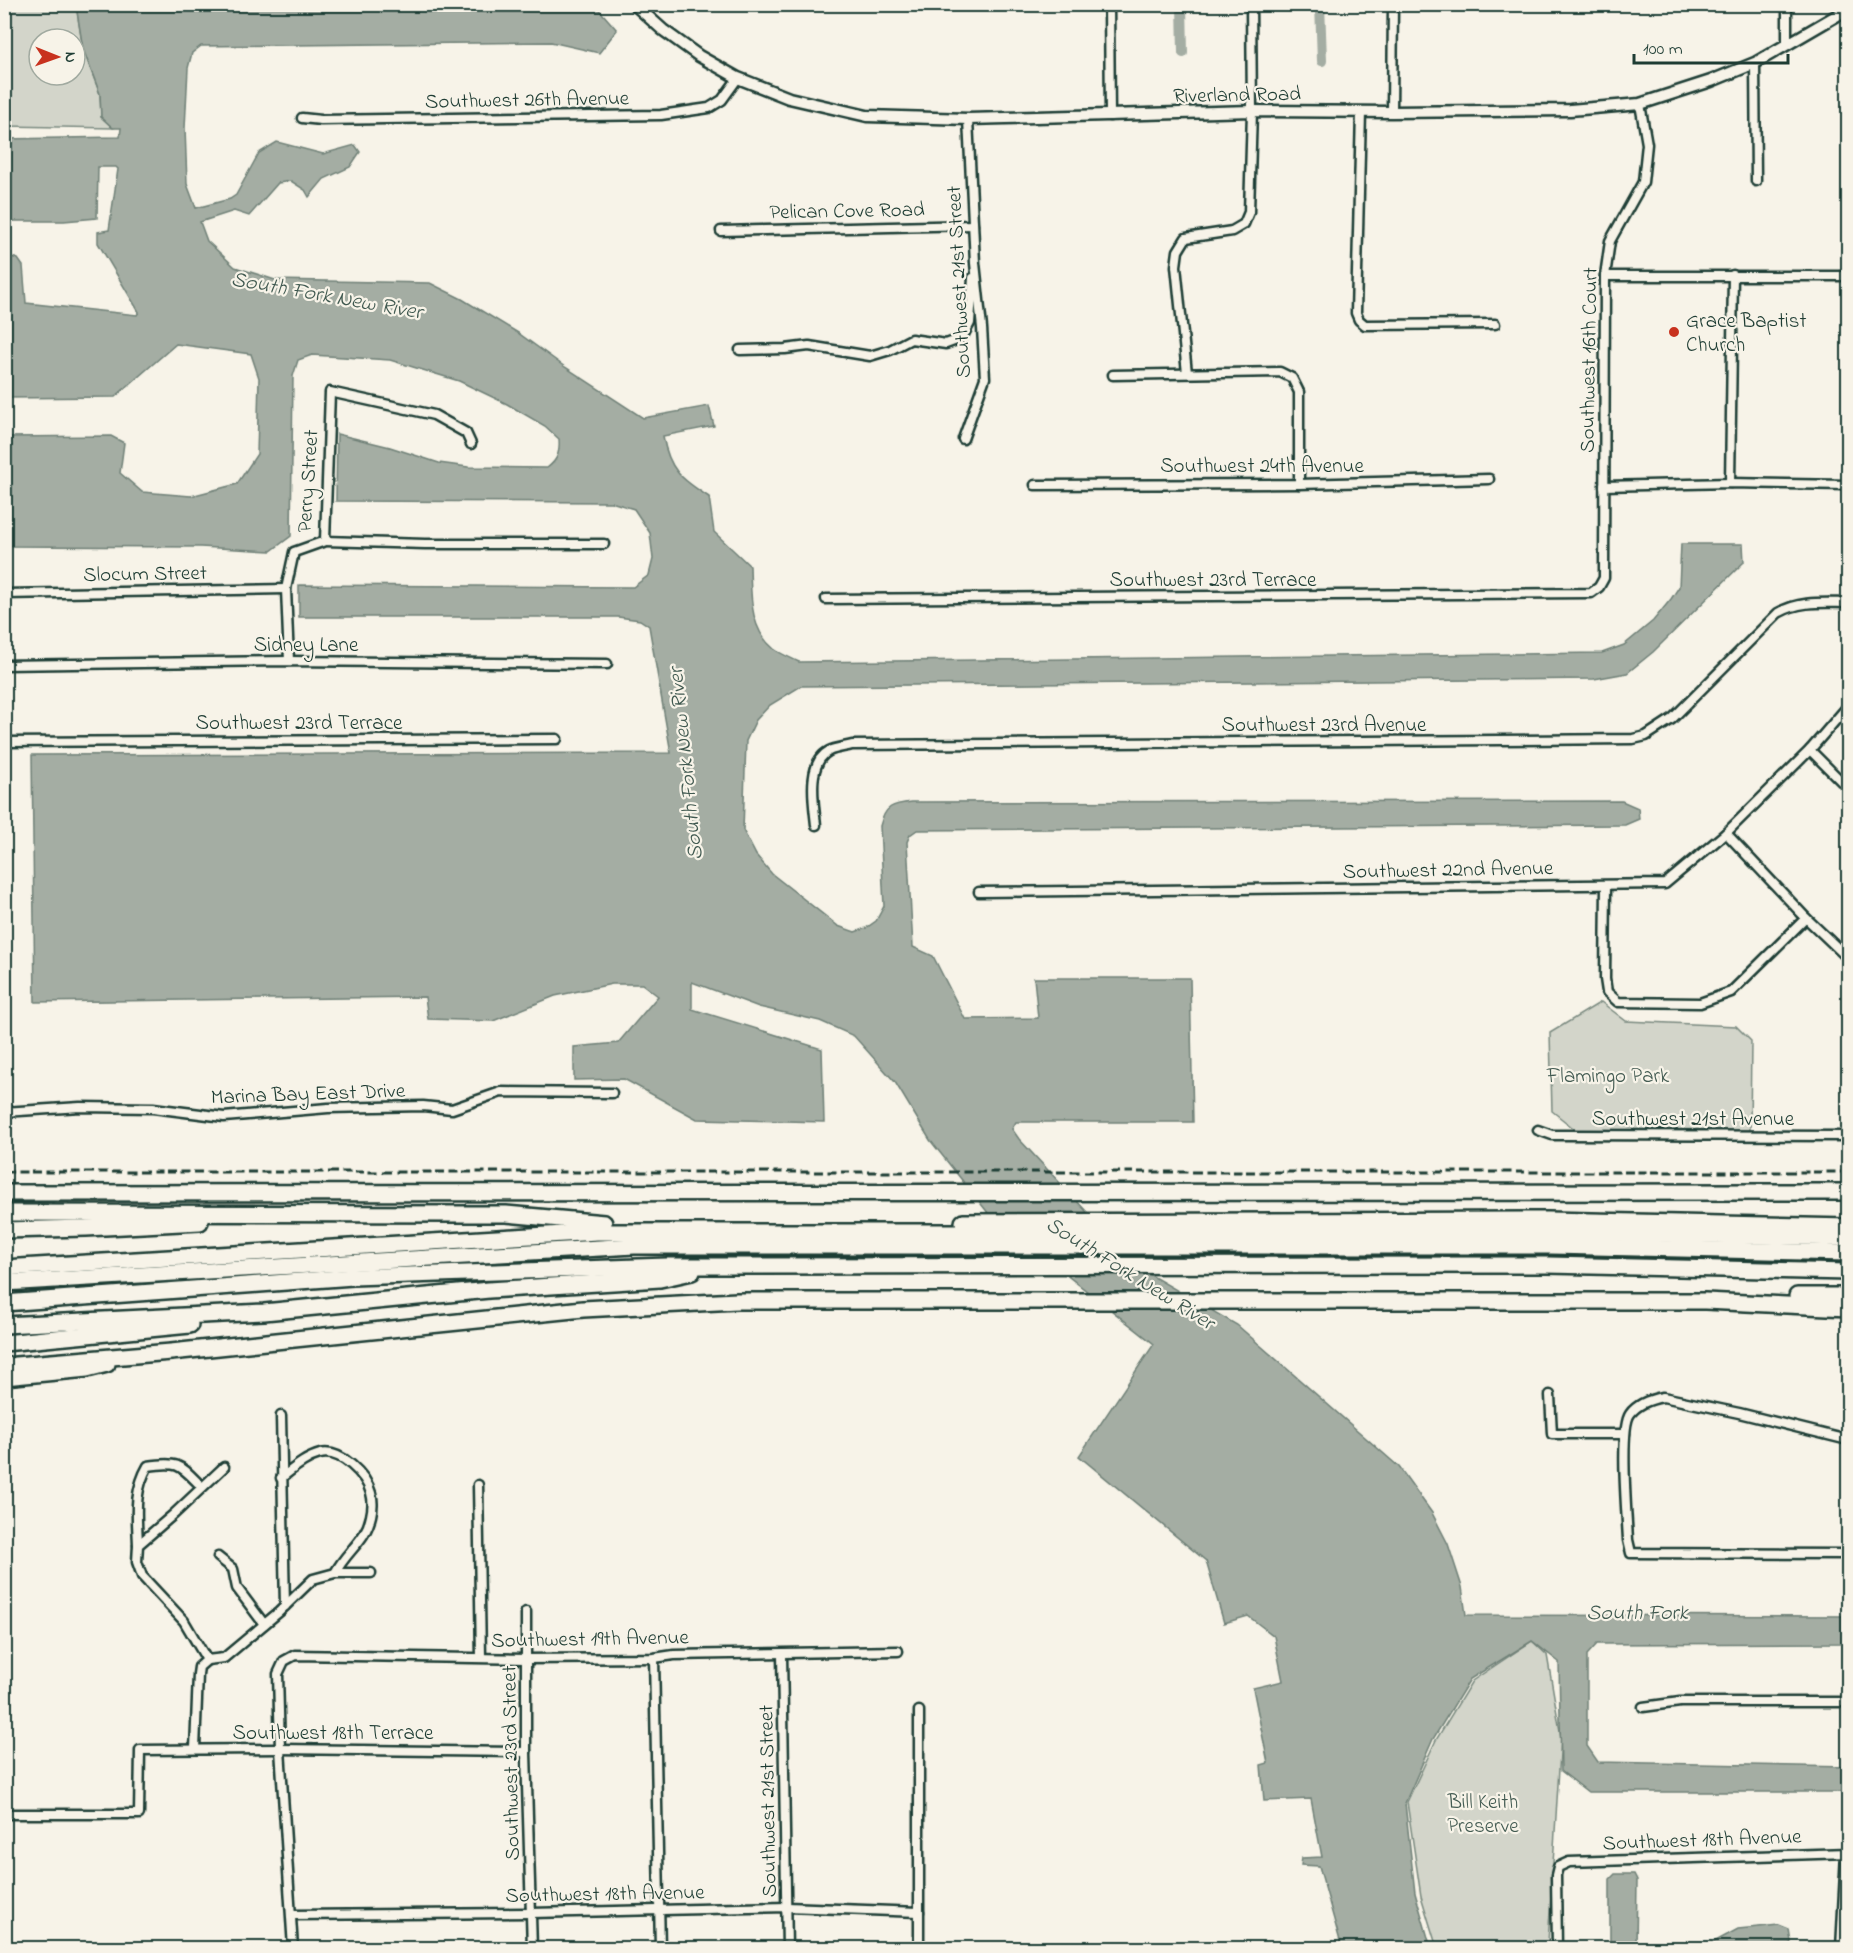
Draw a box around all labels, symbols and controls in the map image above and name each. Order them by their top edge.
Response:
north arrow [27,27,87,87]
scale bar [1634,27,1788,65]
text: 100 m [1643,37,1683,63]
text: N [58,52,82,63]
street label: Riverland Road [1173,80,1301,112]
street label: Southwest 26th Avenue [425,84,630,118]
street label: Southwest 21st Street [940,185,980,379]
street label: Pelican Cove Road [769,196,925,228]
water label: South Fork New River [228,264,428,330]
street label: Southwest 16th Court [1573,267,1607,453]
place label: Grace Baptist Church [1686,307,1806,361]
marker: Grace Baptist Church [1667,325,1681,339]
street label: Perry Street [290,429,330,534]
street label: Southwest 24th Avenue [1160,452,1364,482]
street label: Slocum Street [83,559,207,591]
street label: Southwest 23rd Terrace [1110,566,1317,596]
street label: Sidney Lane [254,631,359,663]
water label: South Fork New River [661,663,713,862]
street label: Southwest 23rd Terrace [196,709,403,739]
street label: Southwest 23rd Avenue [1221,711,1427,741]
street label: Southwest 22nd Avenue [1342,854,1554,888]
park label: Flamingo Park [1546,1062,1670,1094]
street label: Marina Bay East Drive [210,1077,407,1115]
street label: Southwest 21st Avenue [1592,1105,1795,1135]
water label: South Fork New River [1039,1210,1223,1341]
water label: South Fork [1586,1598,1689,1630]
street label: Southwest 19th Avenue [491,1623,690,1657]
street label: Southwest 23rd Street [495,1665,529,1861]
street label: Southwest 21st Street [752,1704,786,1898]
street label: Southwest 18th Terrace [233,1719,434,1749]
park label: Bill Keith Preserve [1447,1788,1519,1842]
street label: Southwest 18th Avenue [1602,1823,1803,1859]
street label: Southwest 18th Avenue [505,1878,705,1912]

